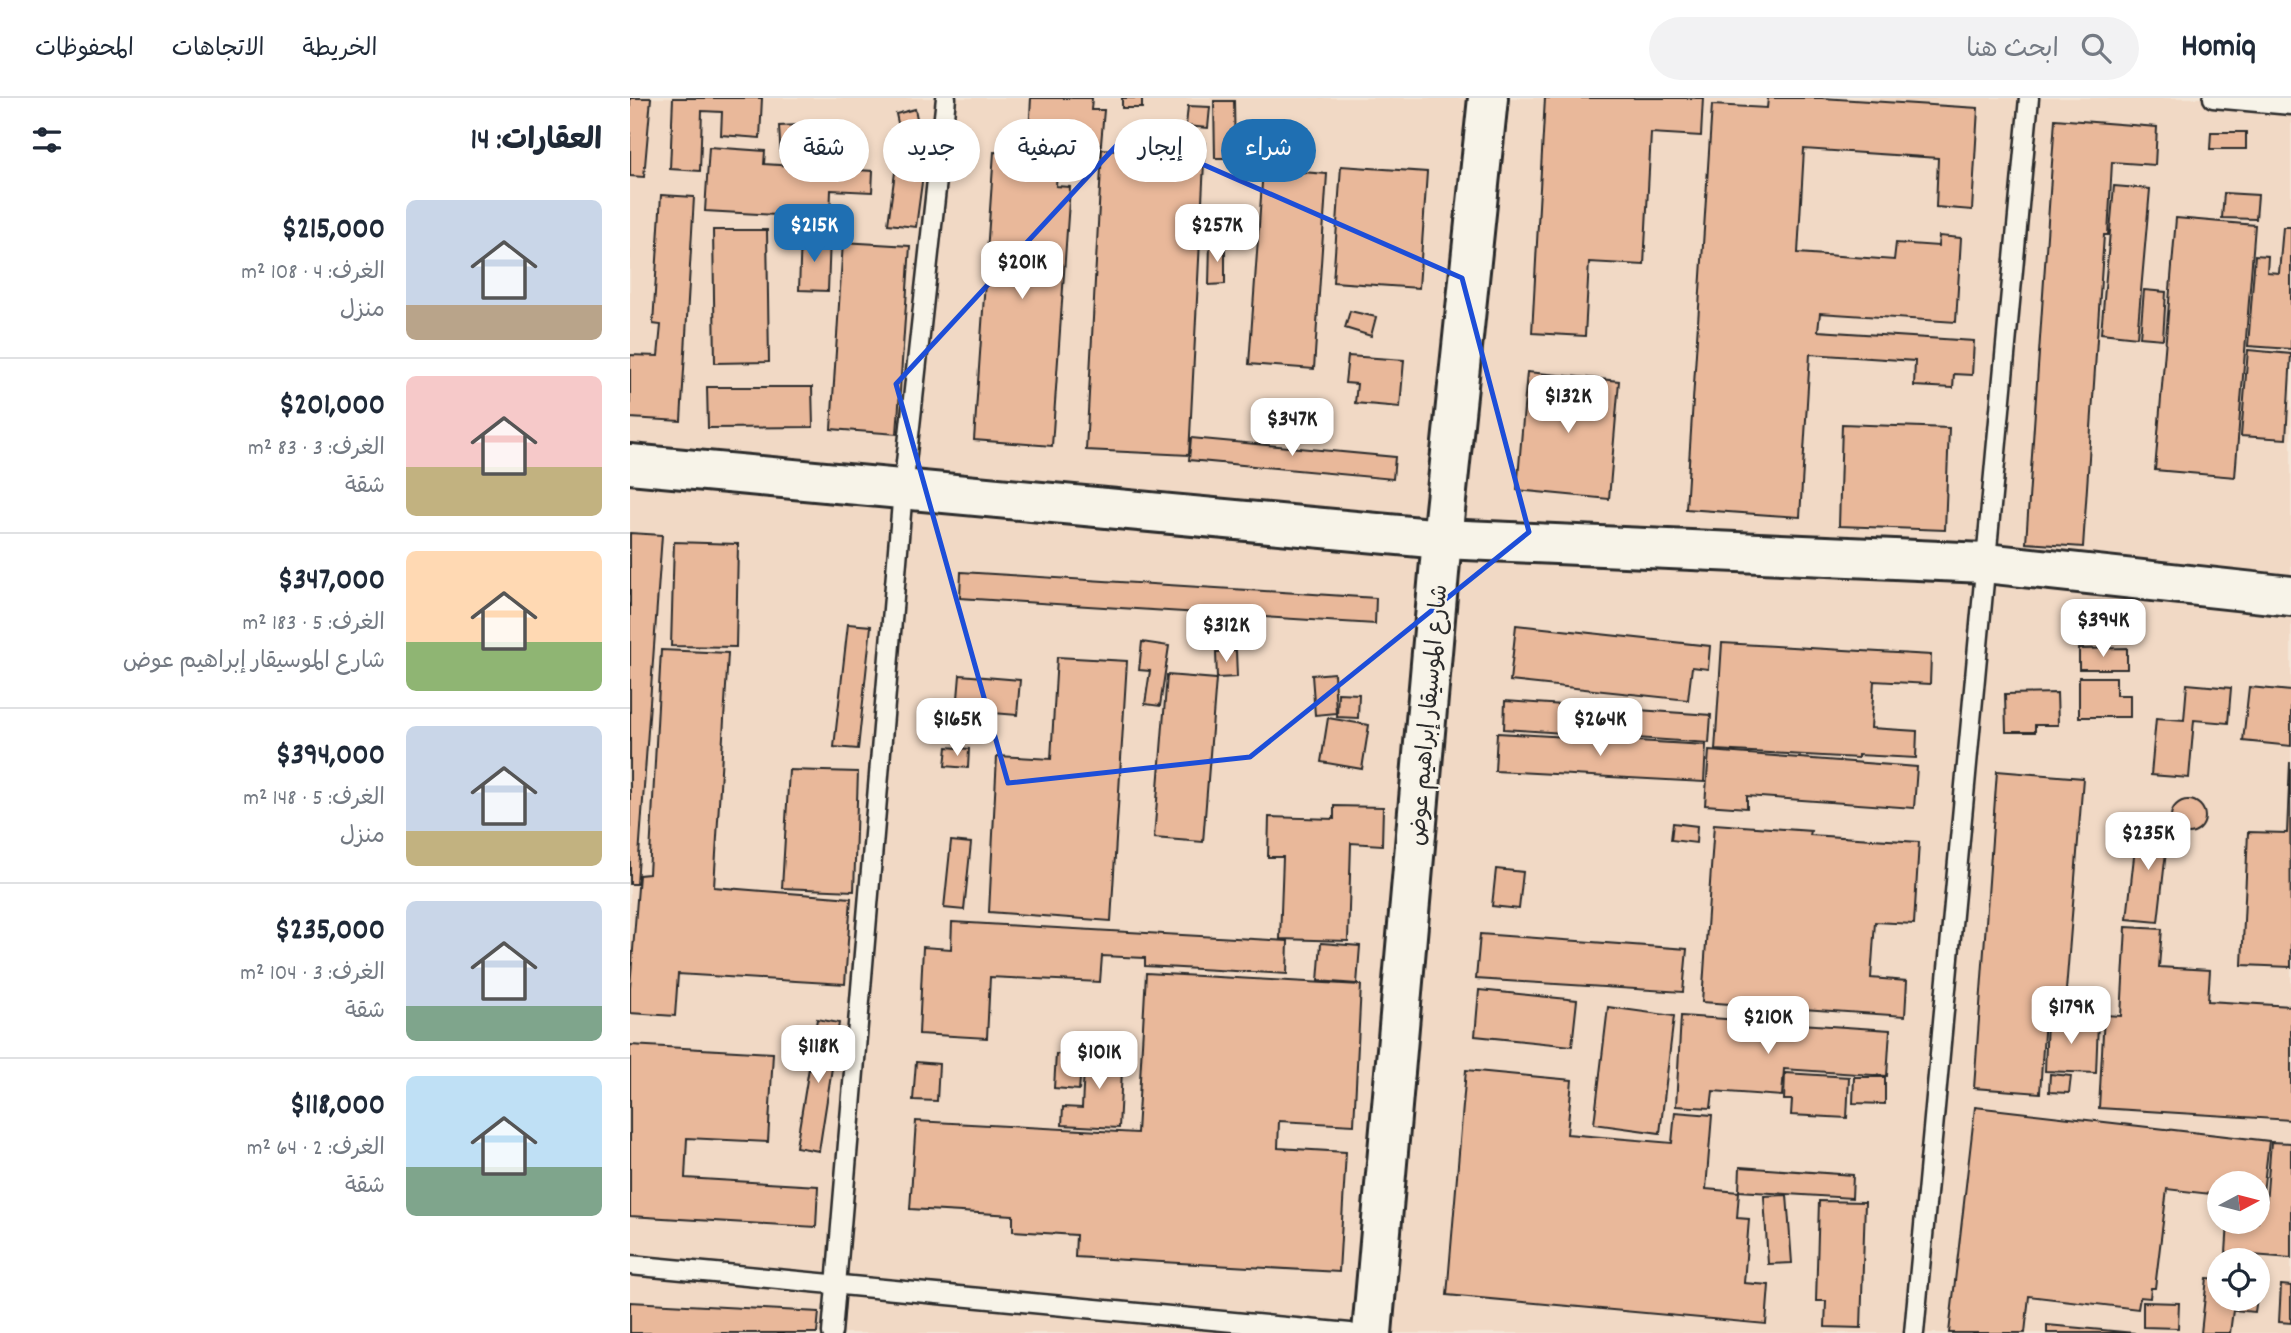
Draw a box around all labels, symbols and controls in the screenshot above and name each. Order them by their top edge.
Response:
search box [1649,17,2139,80]
text: Homiq [2181,25,2256,72]
icon: search [2077,29,2115,67]
text: ابحث هنا [1966,32,2059,69]
text: المحفوظات [35,33,134,67]
text: الاتجاهات [172,33,265,67]
text: الخريطة [303,33,377,67]
chip: شقة [779,119,869,182]
chip: جديد [883,119,980,182]
chip: تصفية [994,119,1100,182]
chip: إيجار [1114,119,1207,182]
chip: شراء [1221,119,1316,182]
icon: filters [28,121,66,159]
text: العقارات: 14 [471,121,602,164]
pin: $215K [765,204,863,264]
pin: $257K [1168,204,1266,264]
text: $215,000 [281,210,385,253]
text: $215K [790,210,838,243]
text: $257K [1191,210,1243,243]
icon: home [462,228,546,312]
pin: $201K [973,242,1071,301]
text: $201K [997,247,1047,280]
text: الغرف: 4 · 108 m² [241,257,385,290]
text: منزل [340,295,385,328]
pin: $132K [1519,376,1617,435]
text: $132K [1544,381,1592,414]
text: $201,000 [279,386,385,429]
pin: $347K [1243,398,1341,458]
icon: home [462,404,546,488]
text: $347K [1267,404,1317,437]
text: الغرف: 3 · 83 m² [248,433,385,466]
text: شقة [345,471,385,504]
text: $347,000 [278,561,385,604]
icon: home [462,579,546,663]
street label: شارع الموسيقار إبراهيم عوض [1403,583,1458,847]
pin: $394K [2054,600,2152,659]
pin: $312K [1177,604,1275,664]
text: $394K [2077,605,2129,638]
text: الغرف: 5 · 183 m² [242,608,385,641]
text: $312K [1202,610,1250,643]
text: شارع الموسيقار إبراهيم عوض [123,646,385,679]
pin: $165K [908,698,1006,758]
pin: $264K [1551,698,1649,758]
text: $165K [932,704,982,737]
text: $264K [1573,704,1627,737]
text: $394,000 [276,736,385,779]
icon: home [462,754,546,838]
text: الغرف: 5 · 148 m² [243,783,385,816]
pin: $235K [2099,812,2197,872]
text: $235K [2121,818,2175,851]
text: منزل [340,821,385,854]
text: $235,000 [275,911,385,954]
icon: home [462,929,546,1013]
text: الغرف: 3 · 104 m² [240,958,385,991]
pin: $179K [2022,986,2120,1046]
text: $179K [2048,992,2094,1025]
text: شقة [345,996,385,1029]
pin: $210K [1719,996,1817,1056]
text: $210K [1743,1002,1793,1035]
pin: $118K [769,1026,867,1085]
text: $118K [797,1031,839,1064]
pin: $101K [1050,1032,1148,1091]
text: $101K [1077,1037,1121,1070]
text: $118,000 [290,1086,385,1129]
icon: home [462,1104,546,1188]
text: الغرف: 2 · 64 m² [247,1133,385,1166]
text: شقة [345,1171,385,1204]
north arrow [2207,1171,2270,1234]
map controls [2207,1171,2270,1311]
button: locate [2207,1248,2270,1311]

